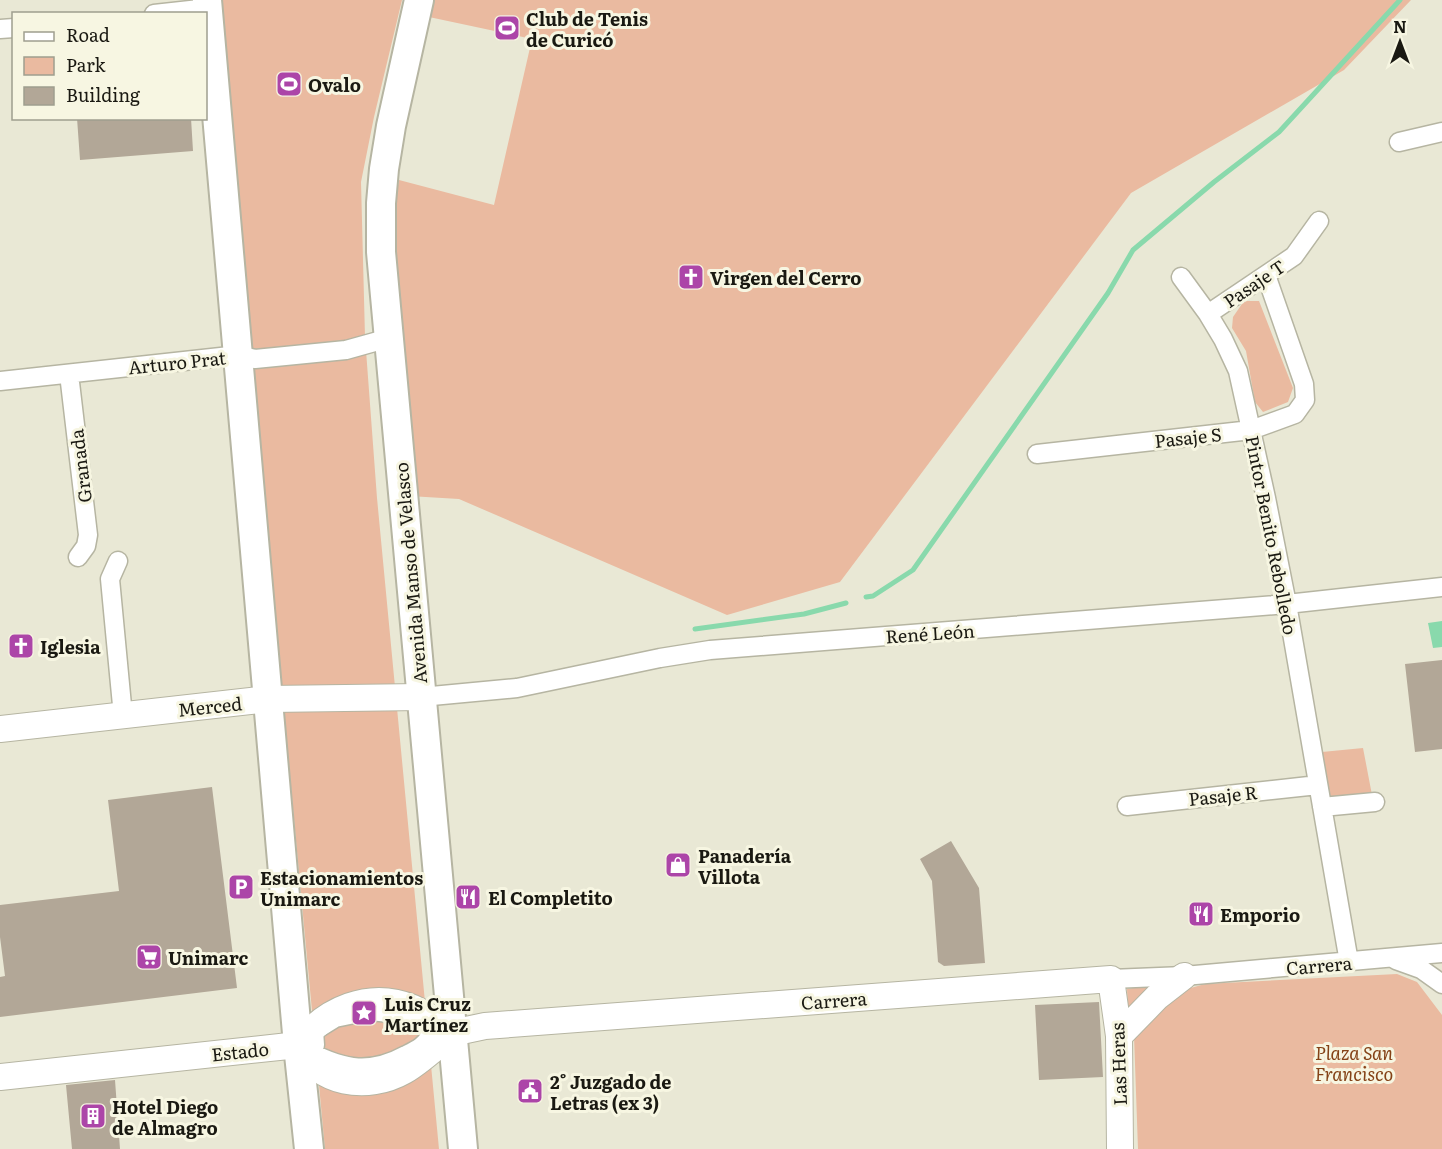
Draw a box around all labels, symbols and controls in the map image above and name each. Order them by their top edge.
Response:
place label: Club de Tenis de Curicó [526,5,648,53]
legend [12,12,207,120]
north arrow [1370,12,1430,72]
sports icon: Club de Tenis de Curicó [492,13,522,43]
text: N [1393,14,1407,38]
text: Road [66,21,110,48]
text: Park [66,51,107,78]
sports icon: Ovalo [274,69,304,99]
place label: Ovalo [308,71,361,98]
text: Building [66,81,141,108]
street label: Pasaje T [1218,252,1290,314]
church icon: Virgen del Cerro [676,262,706,292]
place label: Virgen del Cerro [710,264,861,291]
street label: Arturo Prat [127,343,228,381]
street label: Pasaje S [1153,420,1223,454]
street label: Granada [62,427,98,504]
street label: Pintor Benito Rebolledo [1239,433,1305,637]
street label: Avenida Manso de Velasco [387,461,433,685]
street label: René León [884,616,976,650]
church icon: Iglesia [6,631,36,661]
place label: Iglesia [40,633,101,660]
street label: Merced [177,689,243,723]
street label: Pasaje R [1187,778,1259,812]
place label: Panadería Villota [698,842,792,890]
shop icon: Panadería Villota [663,850,693,880]
place label: Estacionamientos Unimarc [260,864,423,912]
parking icon: Estacionamientos Unimarc [226,872,256,902]
restaurant icon: El Completito [453,882,483,912]
place label: El Completito [488,884,613,911]
restaurant icon: Emporio [1186,899,1216,929]
place label: Emporio [1220,901,1300,928]
supermarket icon: Unimarc [134,942,164,972]
place label: Unimarc [168,944,248,971]
street label: Carrera [1285,949,1353,981]
street label: Carrera [800,984,868,1016]
place label: Luis Cruz Martínez [384,990,471,1038]
place icon: Luis Cruz Martínez [349,998,379,1028]
street label: Las Heras [1103,1022,1133,1106]
street label: Estado [210,1035,270,1067]
park label: Plaza San Francisco [1315,1039,1393,1087]
place label: 2° Juzgado de Letras (ex 3) [550,1068,671,1116]
public building icon: 2° Juzgado de Letras (ex 3) [515,1076,545,1106]
place label: Hotel Diego de Almagro [112,1093,218,1141]
building icon: Hotel Diego de Almagro [78,1101,108,1131]

